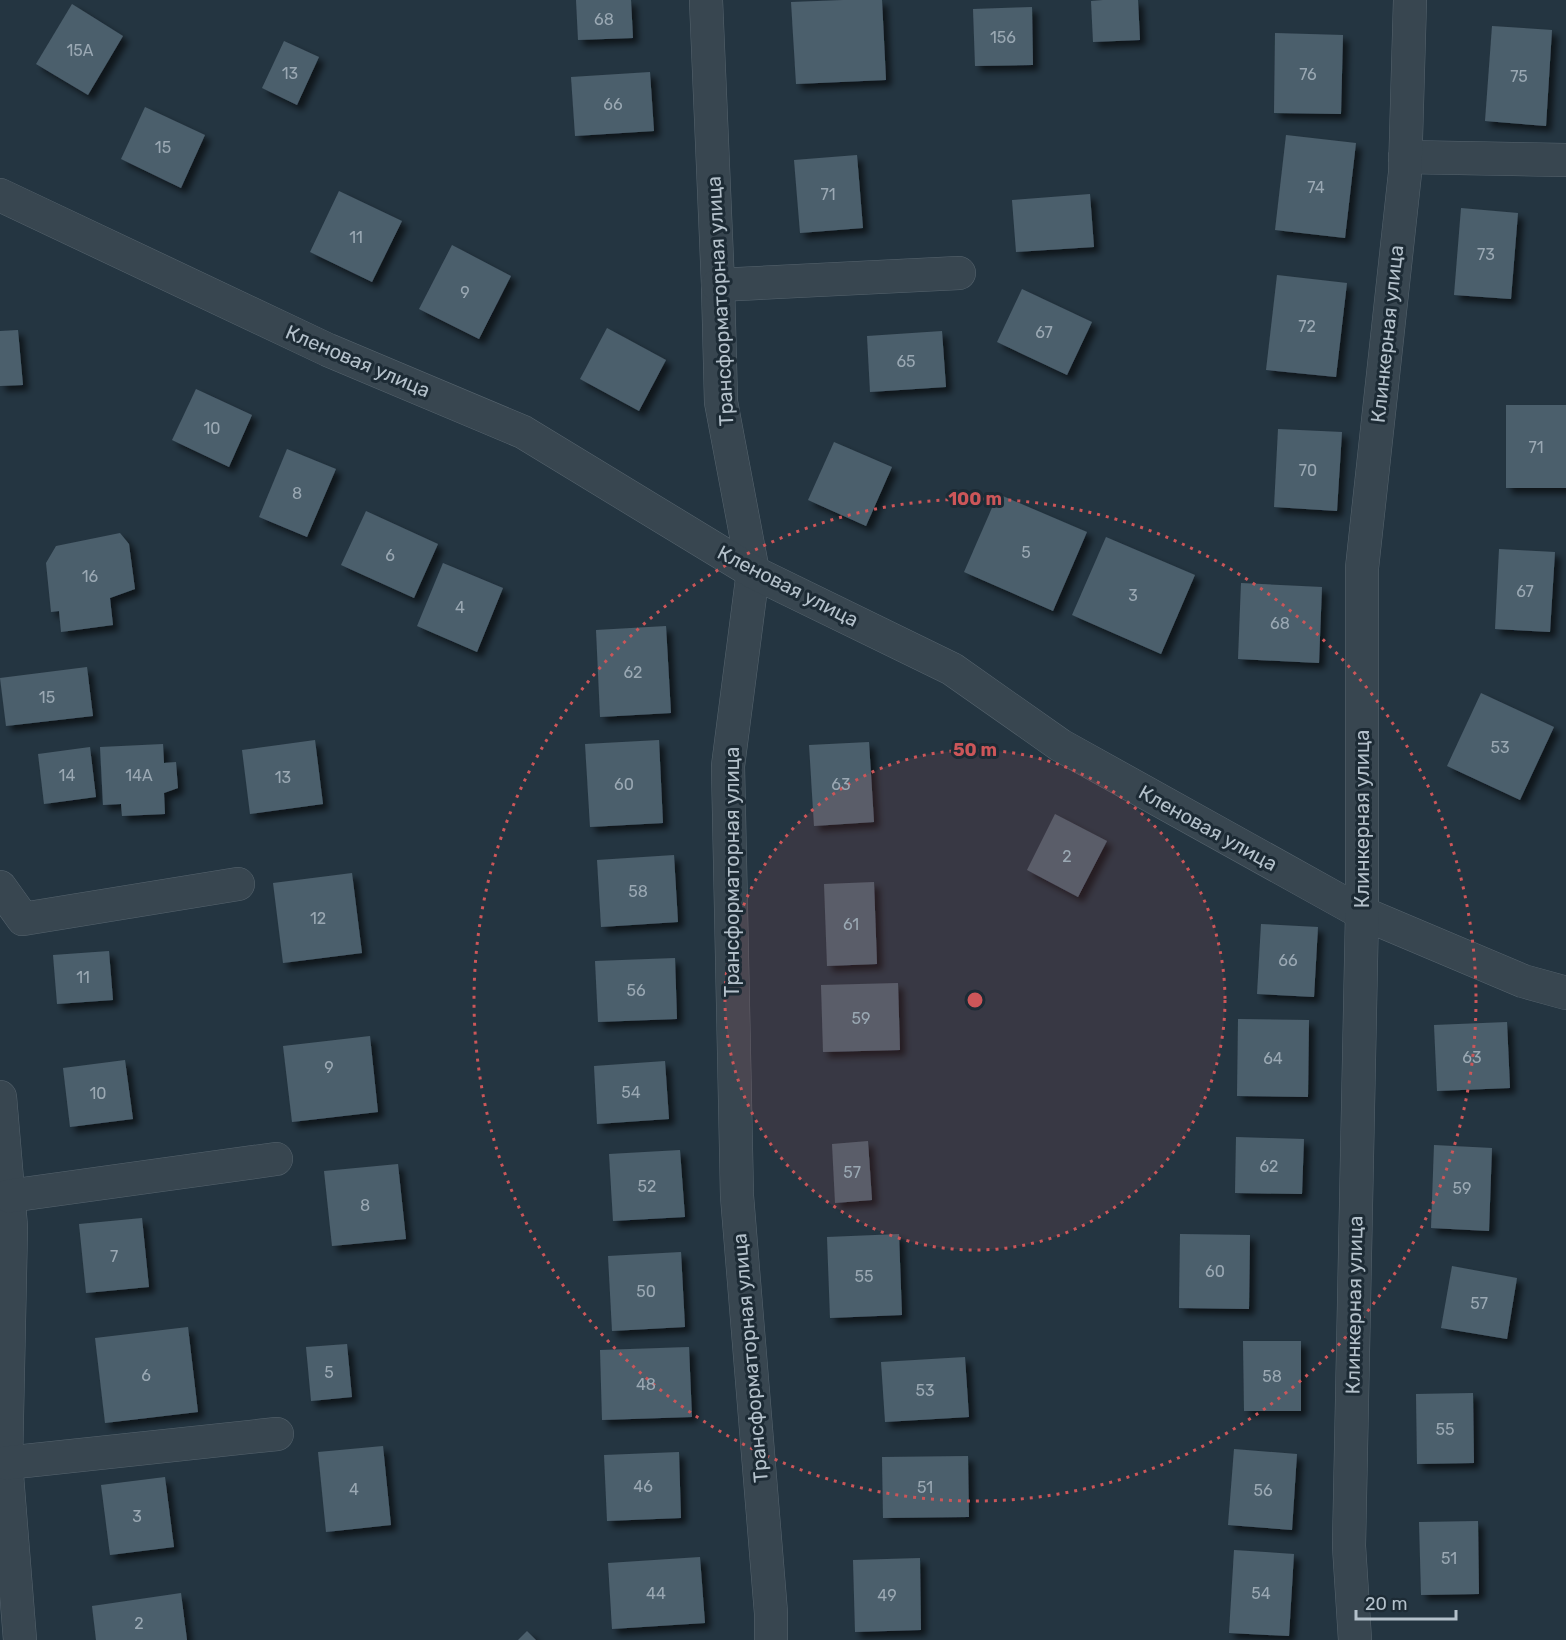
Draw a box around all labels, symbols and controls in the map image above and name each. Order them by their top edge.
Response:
house number: 68 [594,10,614,29]
house number: 156 [990,28,1016,47]
house number: 15А [66,41,94,60]
house number: 13 [282,64,298,83]
house number: 76 [1299,65,1317,84]
house number: 75 [1510,67,1528,86]
house number: 66 [603,95,623,114]
house number: 15 [155,138,171,157]
street label: Трансформаторная улица [701,175,739,427]
house number: 74 [1307,178,1325,197]
house number: 71 [820,185,836,204]
house number: 11 [349,228,363,247]
street label: Клинкерная улица [1366,244,1408,424]
house number: 73 [1477,245,1495,264]
house number: 9 [460,283,470,302]
house number: 72 [1298,317,1316,336]
street label: Кленовая улица [282,320,434,402]
house number: 67 [1035,323,1053,342]
house number: 65 [896,352,916,371]
house number: 10 [203,419,221,438]
house number: 71 [1528,438,1544,457]
house number: 70 [1299,461,1317,480]
house number: 8 [292,484,302,503]
text: 100 m [948,488,1002,510]
street label: Кленовая улица [714,540,862,632]
house number: 5 [1021,543,1031,562]
house number: 6 [385,546,395,565]
house number: 16 [82,567,99,586]
house number: 67 [1516,582,1534,601]
house number: 3 [1128,586,1138,605]
house number: 4 [455,598,465,617]
house number: 68 [1270,614,1290,633]
house number: 62 [623,663,643,682]
house number: 15 [39,688,55,707]
street label: Клинкерная улица [1350,730,1374,908]
house number: 53 [1490,738,1510,757]
text: 50 m [953,739,997,761]
street label: Трансформаторная улица [720,747,744,997]
house number: 14 [59,766,75,785]
house number: 14А [125,766,153,785]
house number: 13 [275,768,291,787]
house number: 60 [614,775,634,794]
house number: 63 [831,775,851,794]
street label: Кленовая улица [1134,780,1282,876]
house number: 2 [1062,847,1072,866]
house number: 58 [628,882,648,901]
house number: 12 [310,909,326,928]
house number: 61 [843,915,859,934]
house number: 66 [1278,951,1298,970]
house number: 11 [76,968,90,987]
house number: 56 [626,981,646,1000]
centre of rings [965,990,985,1010]
house number: 59 [852,1009,871,1028]
house number: 63 [1462,1048,1482,1067]
house number: 64 [1263,1049,1283,1068]
house number: 9 [324,1058,334,1077]
house number: 54 [621,1083,641,1102]
house number: 10 [89,1084,107,1103]
house number: 62 [1259,1157,1279,1176]
house number: 57 [843,1163,861,1182]
house number: 52 [638,1177,656,1196]
house number: 59 [1453,1179,1472,1198]
house number: 8 [360,1196,370,1215]
street label: Клинкерная улица [1340,1215,1368,1395]
street label: Трансформаторная улица [727,1232,773,1484]
house number: 7 [110,1247,118,1266]
house number: 60 [1205,1262,1225,1281]
house number: 55 [854,1267,874,1286]
house number: 50 [636,1282,656,1301]
house number: 57 [1470,1294,1488,1313]
house number: 5 [324,1363,334,1382]
house number: 6 [141,1366,151,1385]
house number: 58 [1262,1367,1282,1386]
house number: 48 [636,1375,656,1394]
house number: 53 [915,1381,935,1400]
house number: 55 [1435,1420,1455,1439]
house number: 46 [633,1477,653,1496]
house number: 51 [917,1478,933,1497]
house number: 4 [349,1480,359,1499]
house number: 56 [1253,1481,1273,1500]
house number: 3 [132,1507,142,1526]
house number: 51 [1441,1549,1457,1568]
scale bar [1356,1583,1456,1621]
house number: 44 [646,1584,666,1603]
house number: 54 [1251,1584,1271,1603]
house number: 49 [877,1586,897,1605]
text: 20 m [1365,1593,1407,1615]
house number: 2 [134,1614,144,1633]

